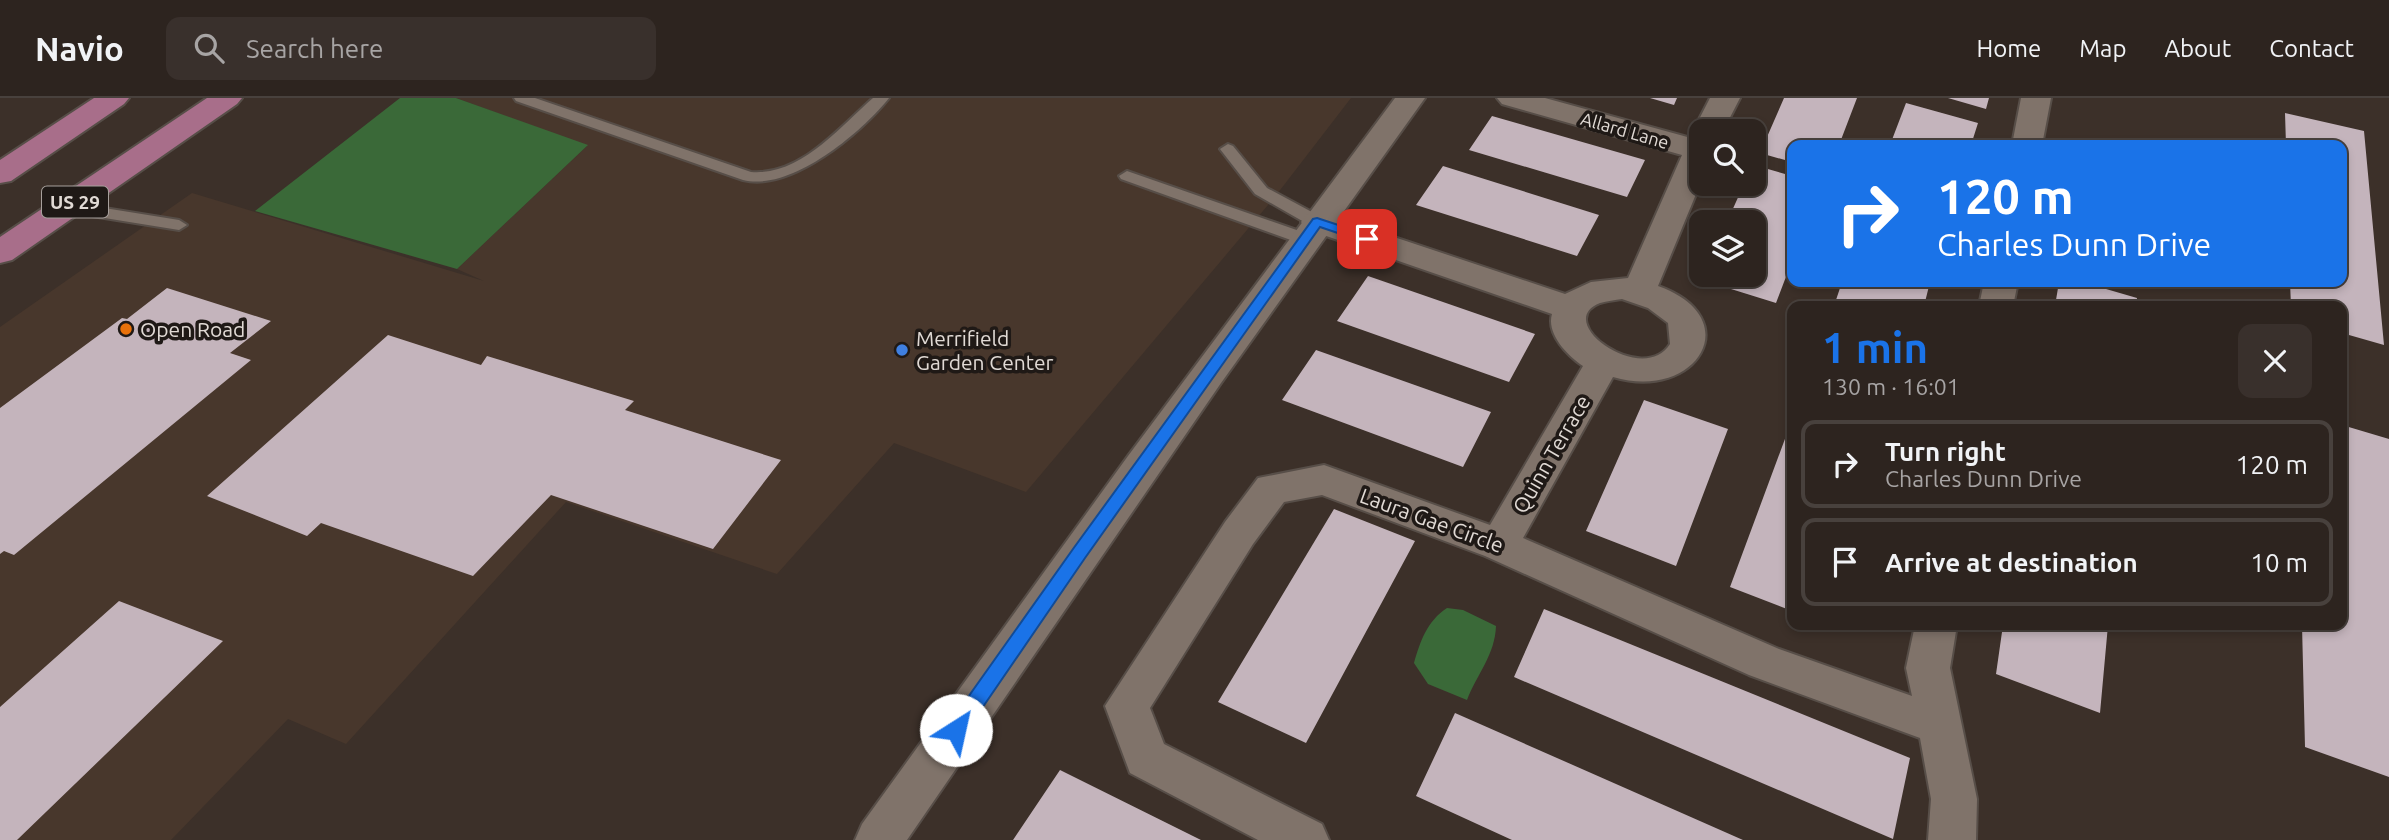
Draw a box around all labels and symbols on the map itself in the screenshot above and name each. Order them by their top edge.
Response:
street label: Allard Lane [1579,108,1671,152]
road number: US 29 [42,186,108,218]
pin [1337,209,1397,269]
place label: Open Road [140,317,245,341]
marker: Open Road [118,321,134,337]
place label: Merrifield Garden Center [916,326,1054,374]
marker: Merrifield Garden Center [894,342,910,358]
street label: Quinn Terrace [1507,391,1595,517]
street label: Laura Gae Circle [1357,483,1507,557]
position arrow [919,693,993,767]

